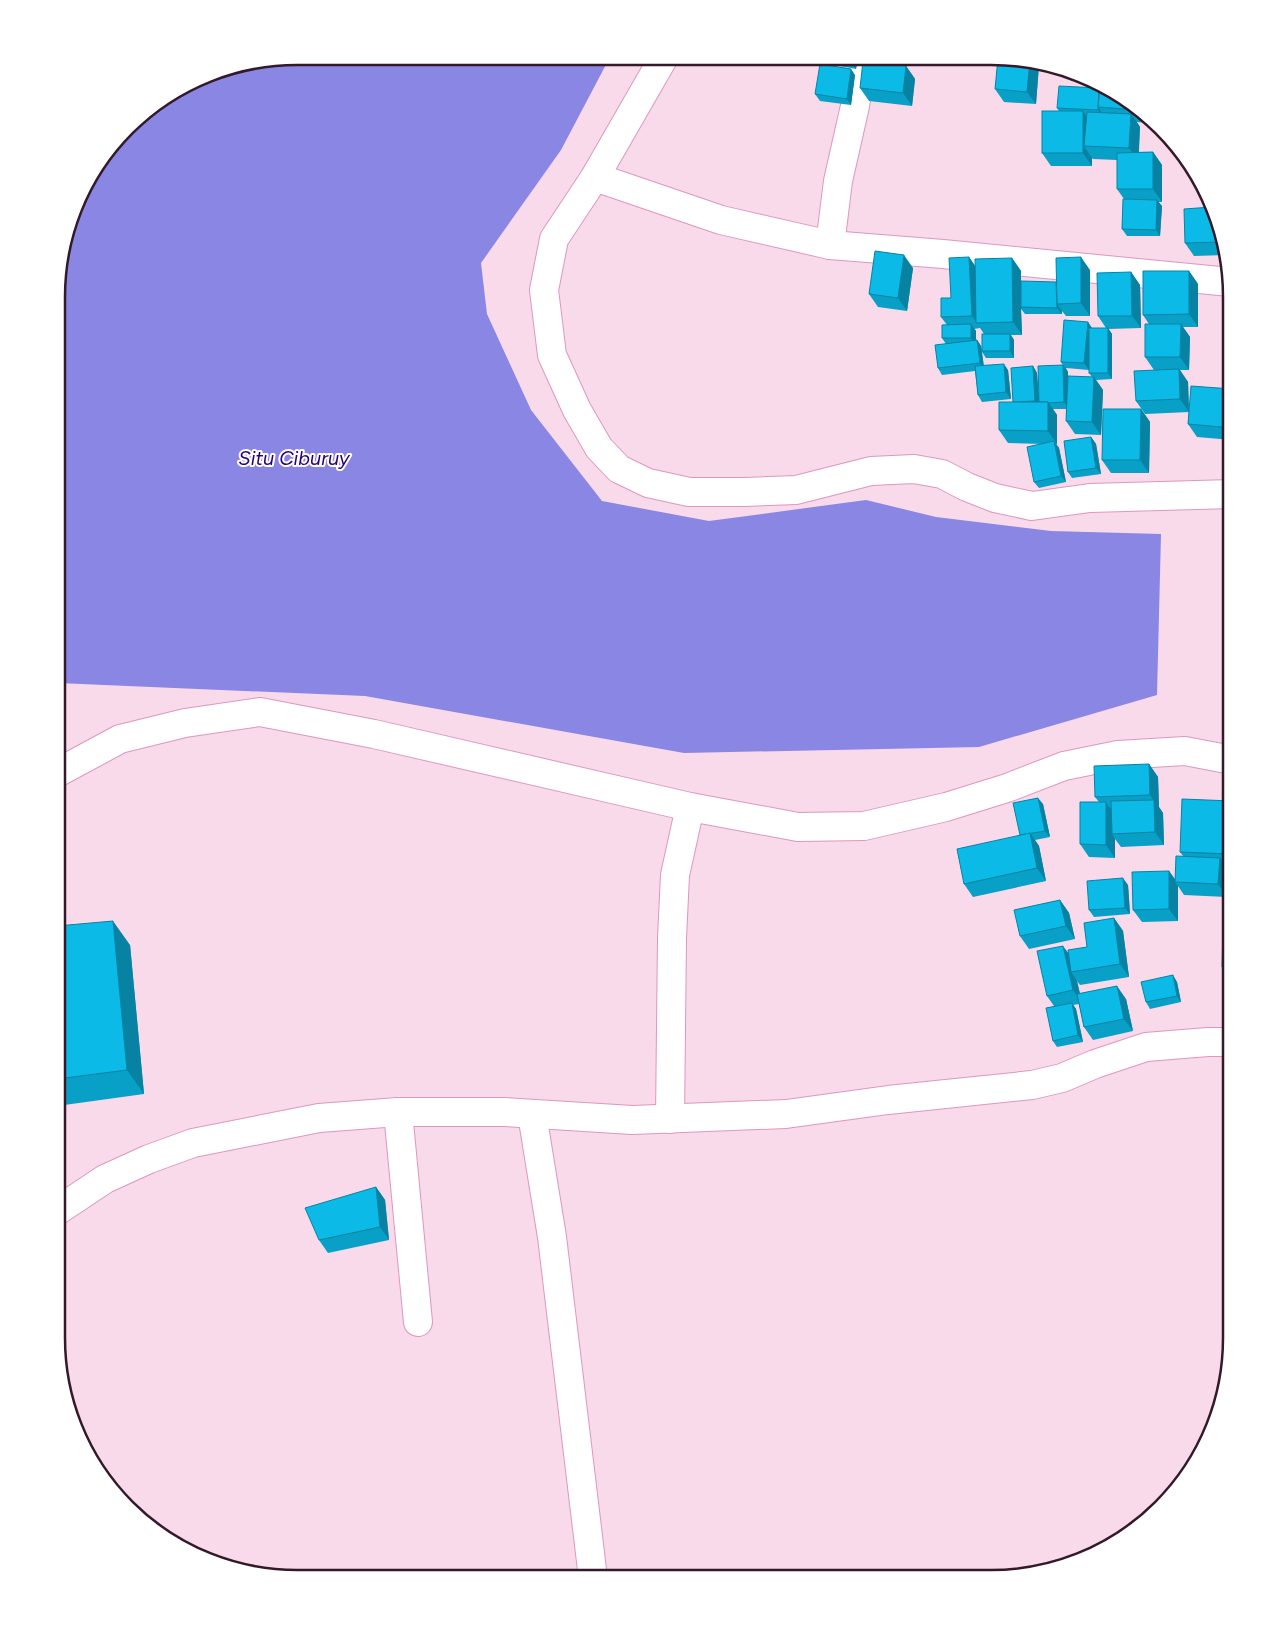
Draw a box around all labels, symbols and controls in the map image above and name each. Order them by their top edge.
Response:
water label: Situ Ciburuy [238,446,351,470]

